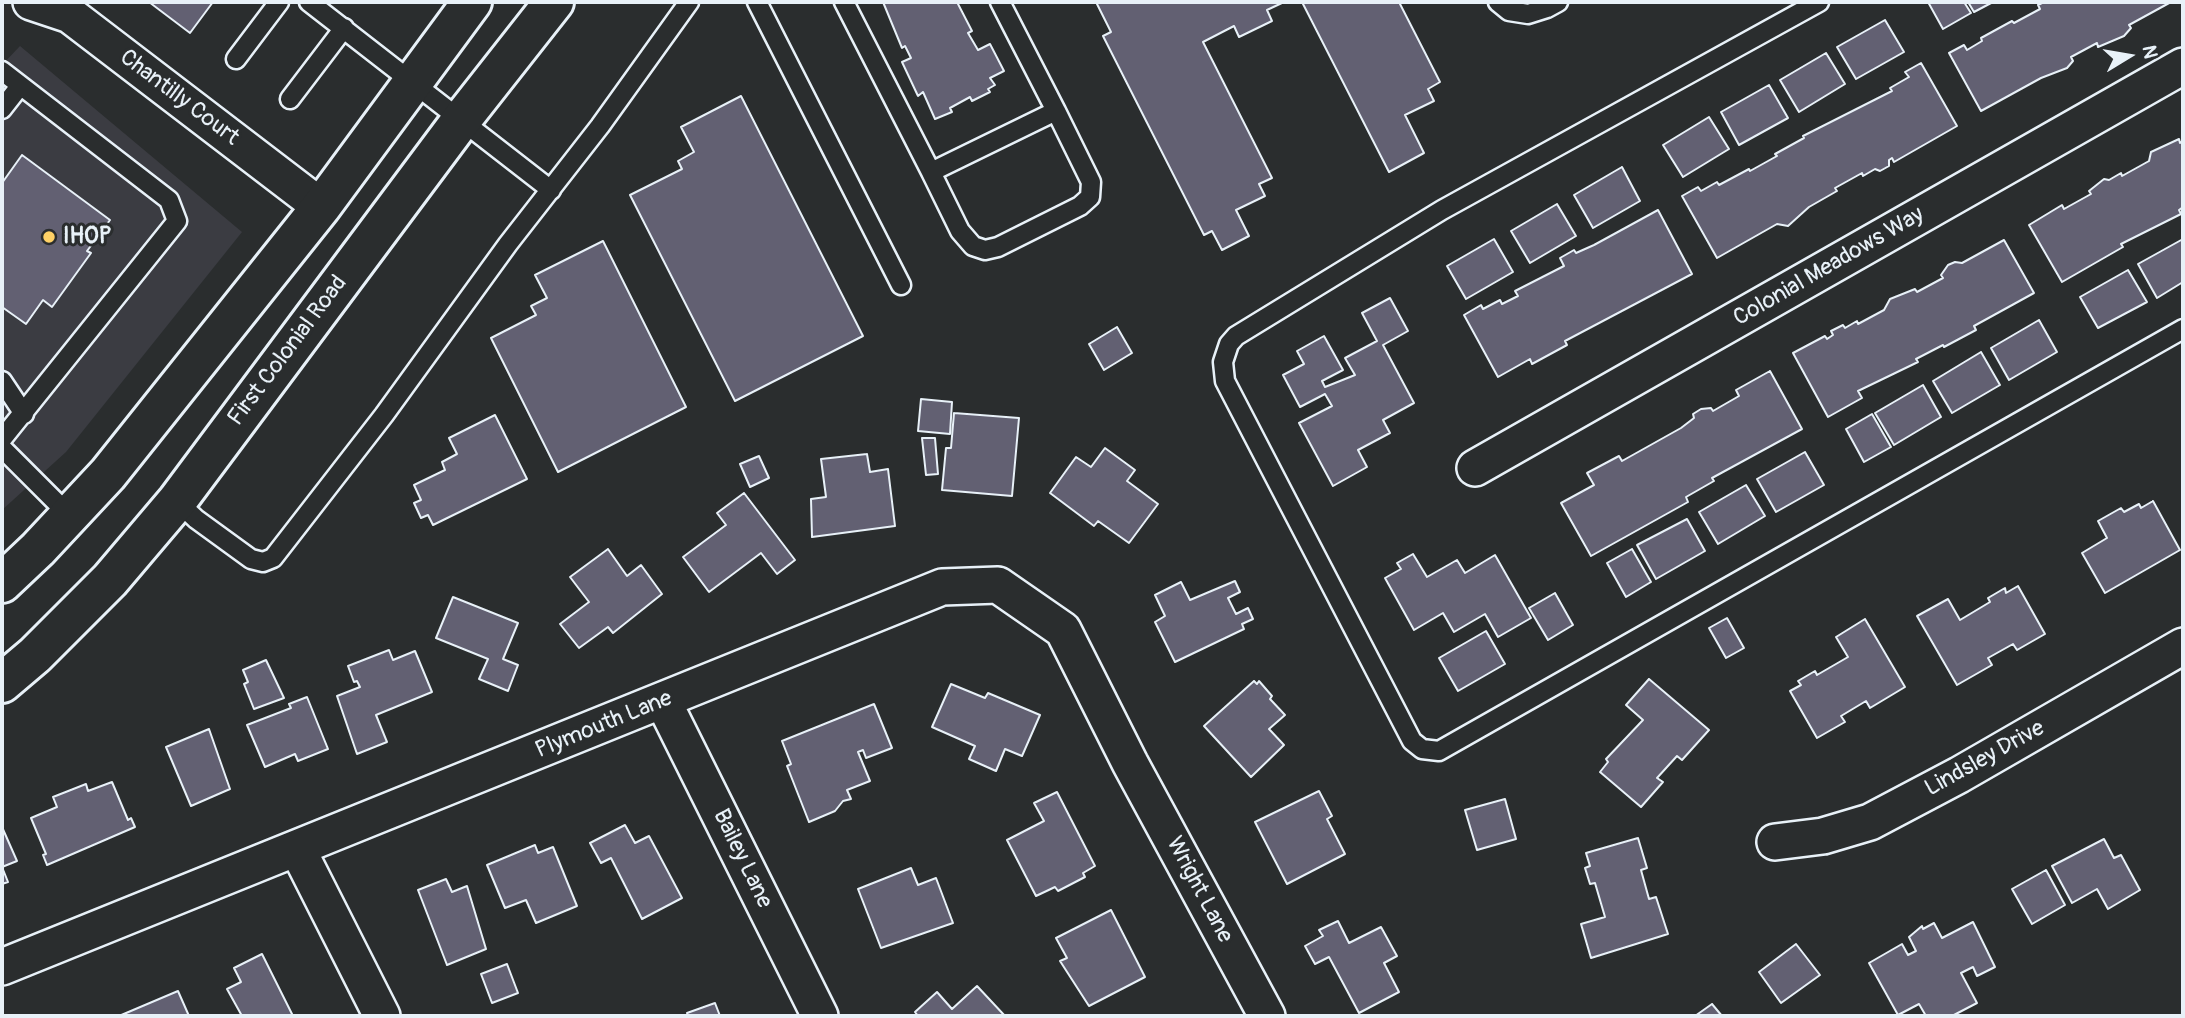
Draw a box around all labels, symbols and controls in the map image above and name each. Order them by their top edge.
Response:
north arrow [2094,21,2164,91]
text: N [2137,43,2163,61]
street label: Chantilly Court [114,44,244,152]
street label: Colonial Meadows Way [1729,201,1929,333]
place label: IHOP [63,223,111,251]
marker: IHOP [41,229,57,245]
street label: First Colonial Road [223,271,353,431]
street label: Plymouth Lane [532,685,676,765]
street label: Lindsley Drive [1921,715,2049,803]
street label: Bailey Lane [706,805,778,913]
street label: Wright Lane [1160,832,1238,948]

